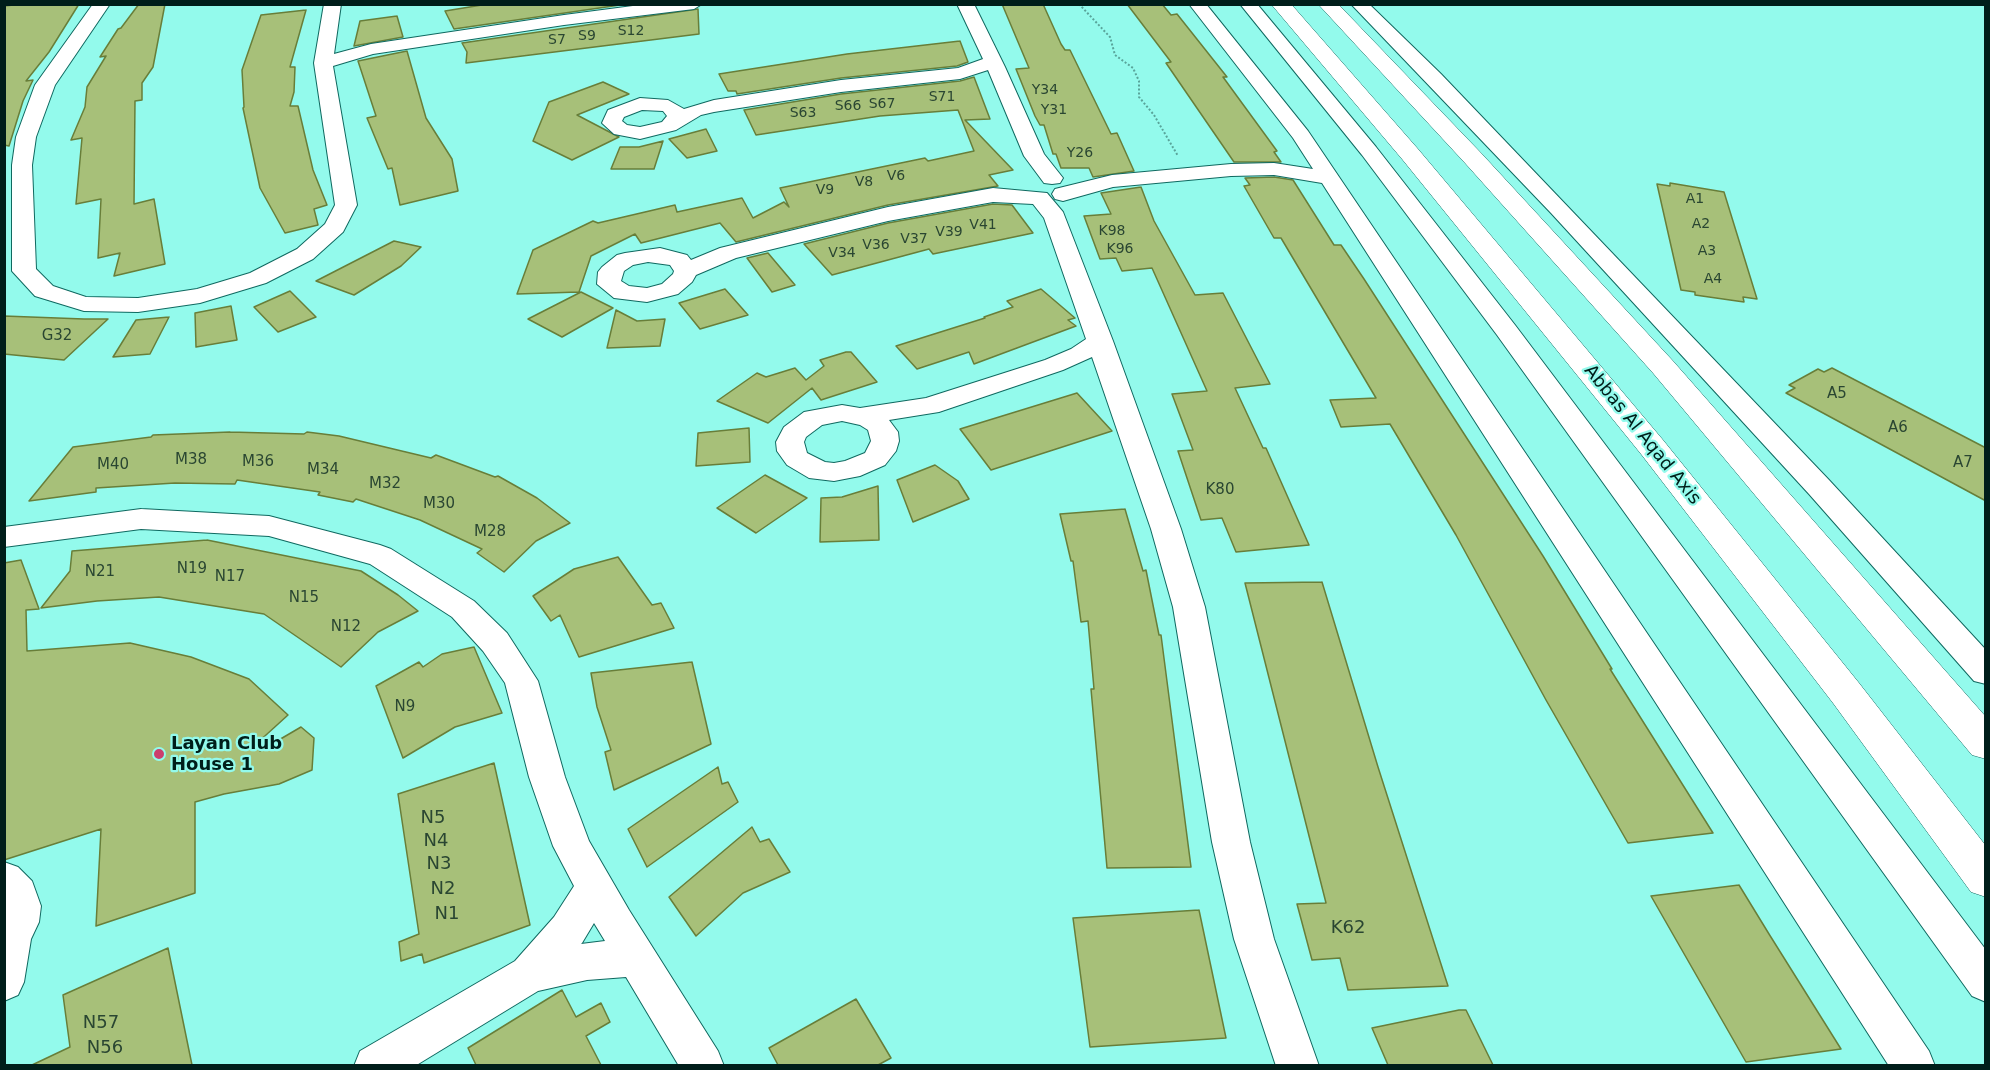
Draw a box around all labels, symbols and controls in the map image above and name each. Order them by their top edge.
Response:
house number: S12 [618,23,644,39]
house number: S9 [578,28,596,44]
house number: S7 [548,32,566,48]
house number: Y34 [1032,82,1058,98]
house number: S71 [929,89,955,105]
house number: S67 [869,96,895,112]
house number: S66 [835,98,861,114]
house number: Y31 [1041,102,1067,118]
house number: S63 [790,105,816,121]
house number: Y26 [1067,145,1093,161]
house number: V6 [887,168,905,184]
house number: V8 [855,174,873,190]
house number: V9 [816,182,834,198]
house number: A1 [1686,191,1704,207]
house number: A2 [1692,216,1710,232]
house number: V41 [969,217,997,233]
house number: K98 [1099,223,1125,239]
house number: V39 [935,224,963,240]
house number: V37 [900,231,928,247]
house number: V36 [862,237,890,253]
house number: K96 [1107,241,1133,257]
house number: A3 [1698,243,1716,259]
house number: V34 [828,245,856,261]
house number: A4 [1704,271,1722,287]
house number: G32 [42,327,72,345]
street label: Abbas Al Aqad Axis [1579,361,1705,509]
house number: A5 [1827,385,1847,403]
house number: A6 [1888,419,1908,437]
house number: M38 [175,451,207,469]
house number: M36 [242,453,274,471]
house number: A7 [1953,454,1973,472]
house number: M40 [97,456,129,474]
house number: M34 [307,461,339,479]
house number: M32 [369,475,401,493]
house number: K80 [1206,481,1234,499]
house number: M30 [423,495,455,513]
house number: M28 [474,523,506,541]
house number: N19 [177,560,207,578]
house number: N21 [85,563,115,581]
house number: N17 [215,568,245,586]
house number: N15 [289,589,319,607]
house number: N12 [331,618,361,636]
house number: N9 [395,698,415,716]
place label: Layan Club House 1 [171,733,282,776]
marker: Layan Club House 1 [152,747,166,761]
house number: N5 [421,807,445,829]
house number: N4 [424,830,448,852]
house number: N3 [427,853,451,875]
house number: N2 [431,878,455,900]
house number: N1 [435,903,459,925]
house number: K62 [1331,917,1365,939]
house number: N57 [83,1012,119,1034]
house number: N56 [87,1037,123,1059]

